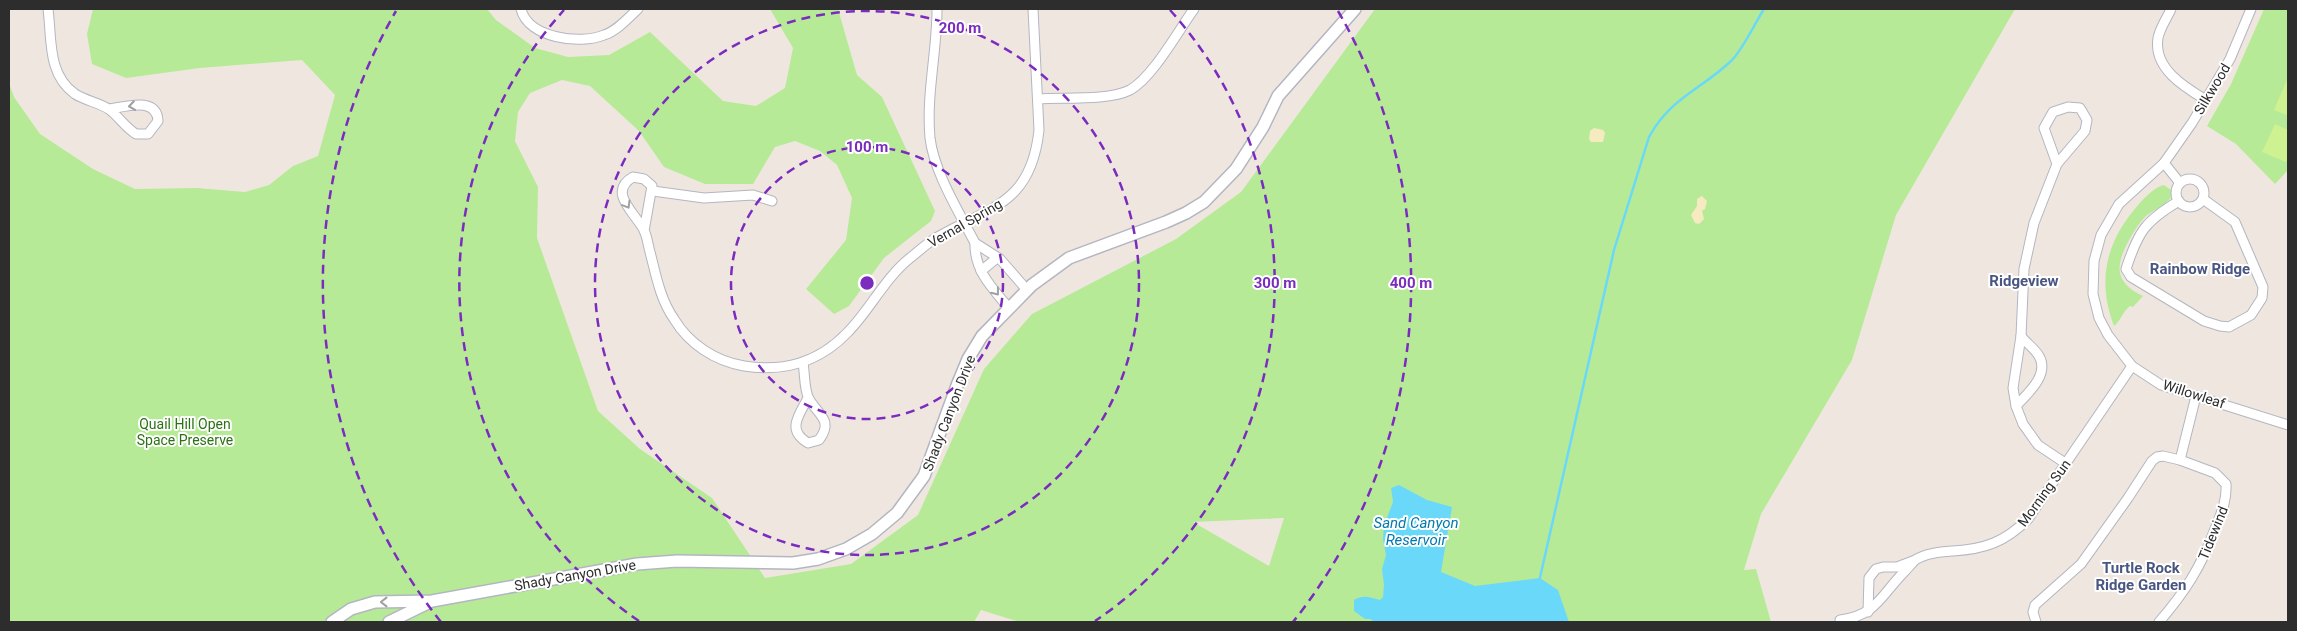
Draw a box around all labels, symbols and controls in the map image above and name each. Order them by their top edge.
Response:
text: 200 m [939,19,981,37]
street label: Silkwood [2191,61,2233,117]
one-way arrow [128,100,136,111]
text: 100 m [846,138,888,156]
street label: Vernal Spring [925,195,1005,251]
one-way arrow [621,200,631,209]
district label: Rainbow Ridge [2150,260,2250,278]
district label: Ridgeview [1989,272,2059,290]
centre of rings [858,274,876,292]
text: 300 m [1254,274,1296,292]
text: 400 m [1390,274,1432,292]
one-way arrow [990,286,998,295]
street label: Shady Canyon Drive [919,353,979,473]
street label: Willowleaf [2161,376,2227,412]
park label: Quail Hill Open Space Preserve [137,416,233,448]
street label: Morning Sun [2014,456,2074,530]
street label: Tidewind [2195,504,2231,562]
water label: Sand Canyon Reservoir [1373,514,1459,549]
street label: Shady Canyon Drive [513,556,637,594]
district label: Turtle Rock Ridge Garden [2096,559,2186,594]
one-way arrow [379,597,387,607]

